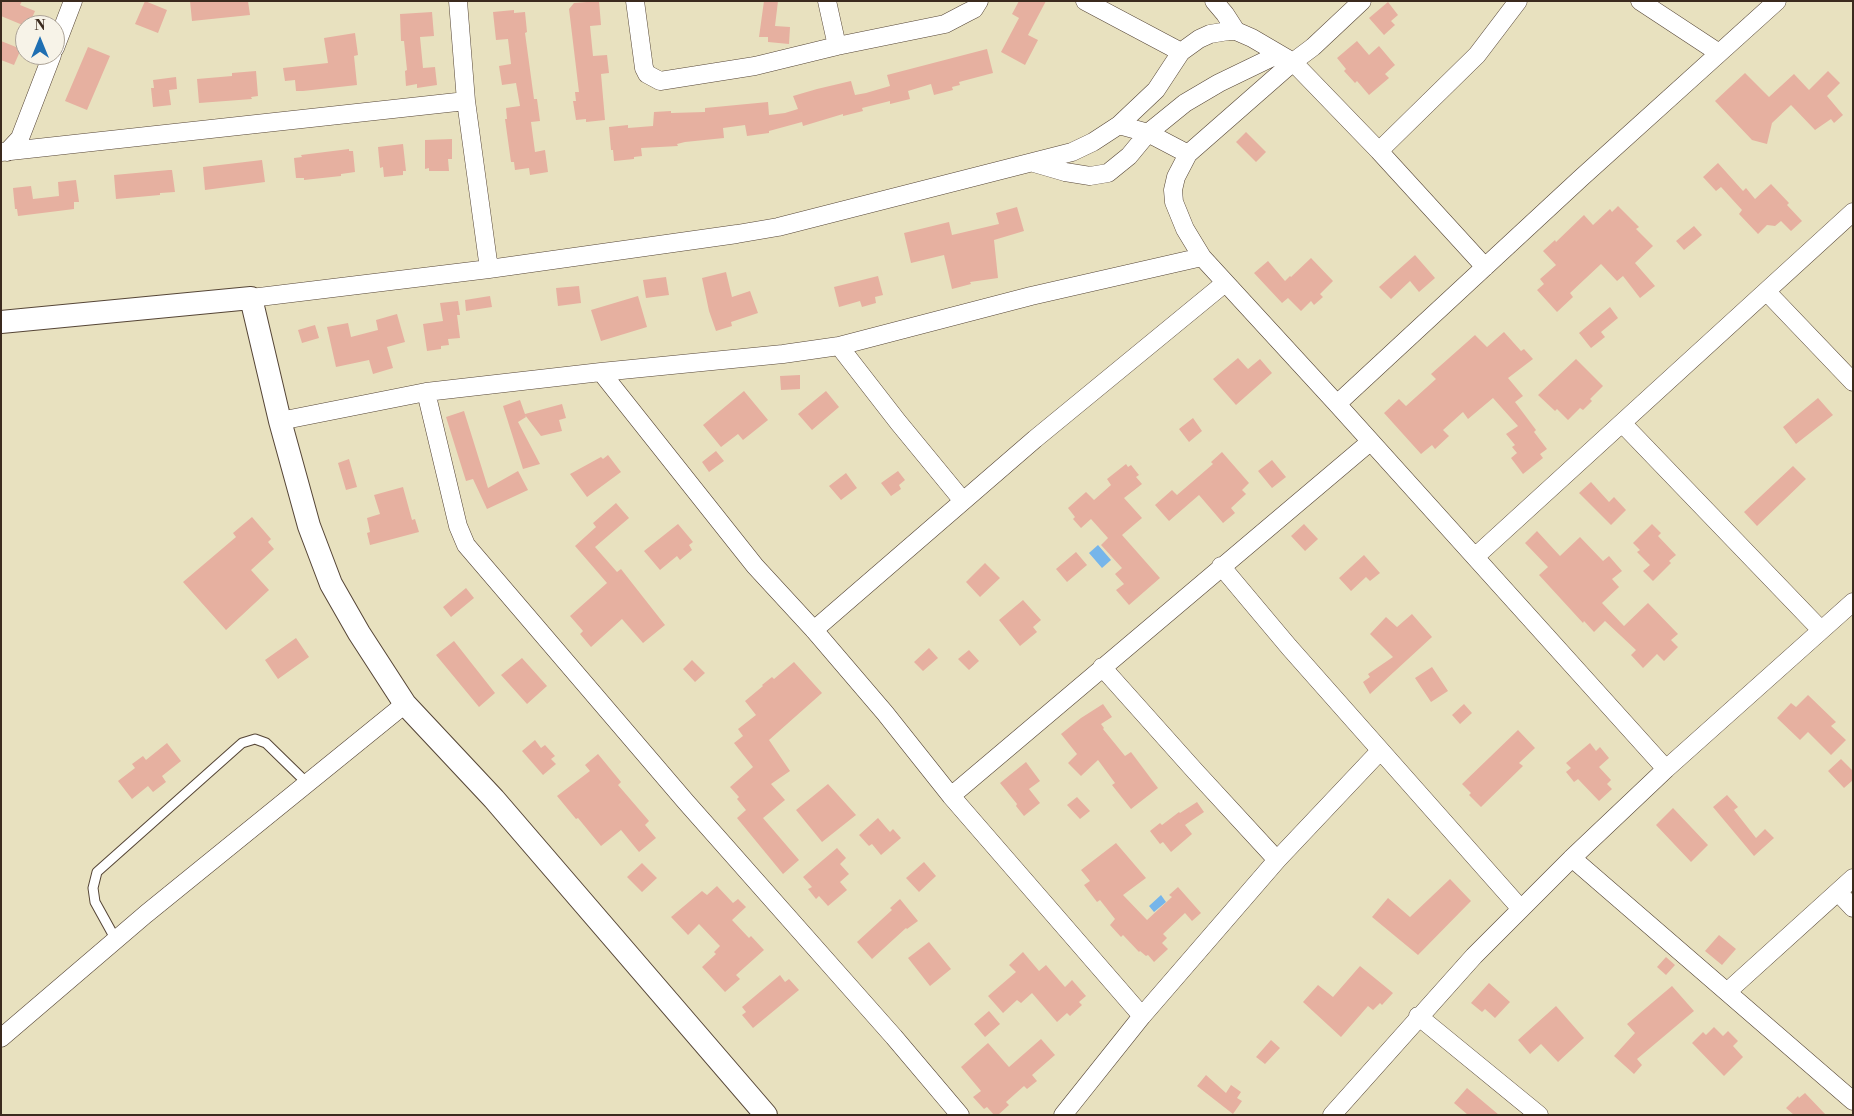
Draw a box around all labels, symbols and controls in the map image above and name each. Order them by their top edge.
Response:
north arrow [15,15,65,65]
text: N [34,17,46,35]

